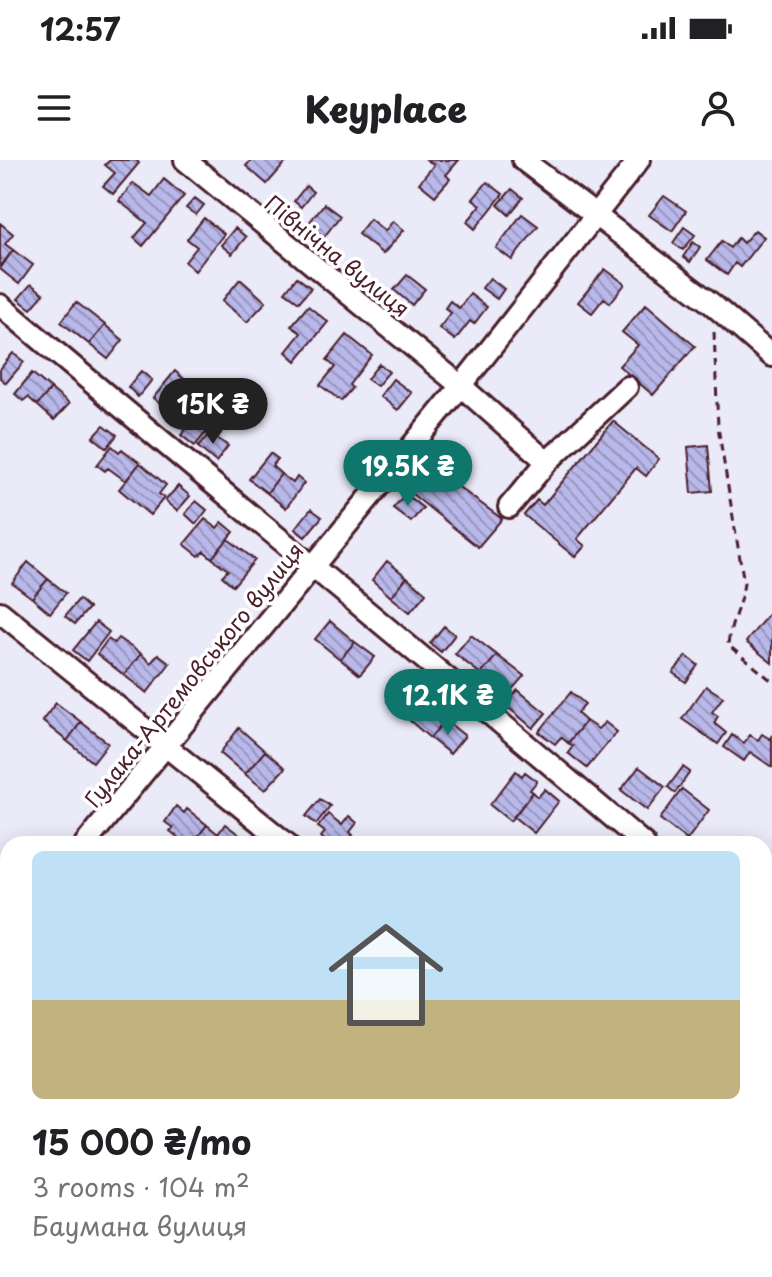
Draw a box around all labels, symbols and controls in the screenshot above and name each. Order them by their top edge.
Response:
text: 12:57 [40,6,120,51]
text: Keyplace [305,81,467,135]
icon: menu [32,86,76,130]
icon: person [696,86,740,130]
street label: Північна вулиця [258,186,418,324]
pin: 15K ₴ [157,378,269,446]
text: 15K ₴ [177,384,249,423]
pin: 19.5K ₴ [334,440,482,508]
text: 19.5K ₴ [361,446,455,485]
street label: Гулака-Артемовського вулиця [75,534,311,814]
pin: 12.1K ₴ [374,669,522,737]
text: 12.1K ₴ [402,675,494,714]
icon: home [314,903,458,1047]
text: 15 000 ₴/mo [32,1115,251,1167]
text: 3 rooms · 104 m² [32,1167,250,1206]
text: Баумана вулиця [32,1206,247,1245]

